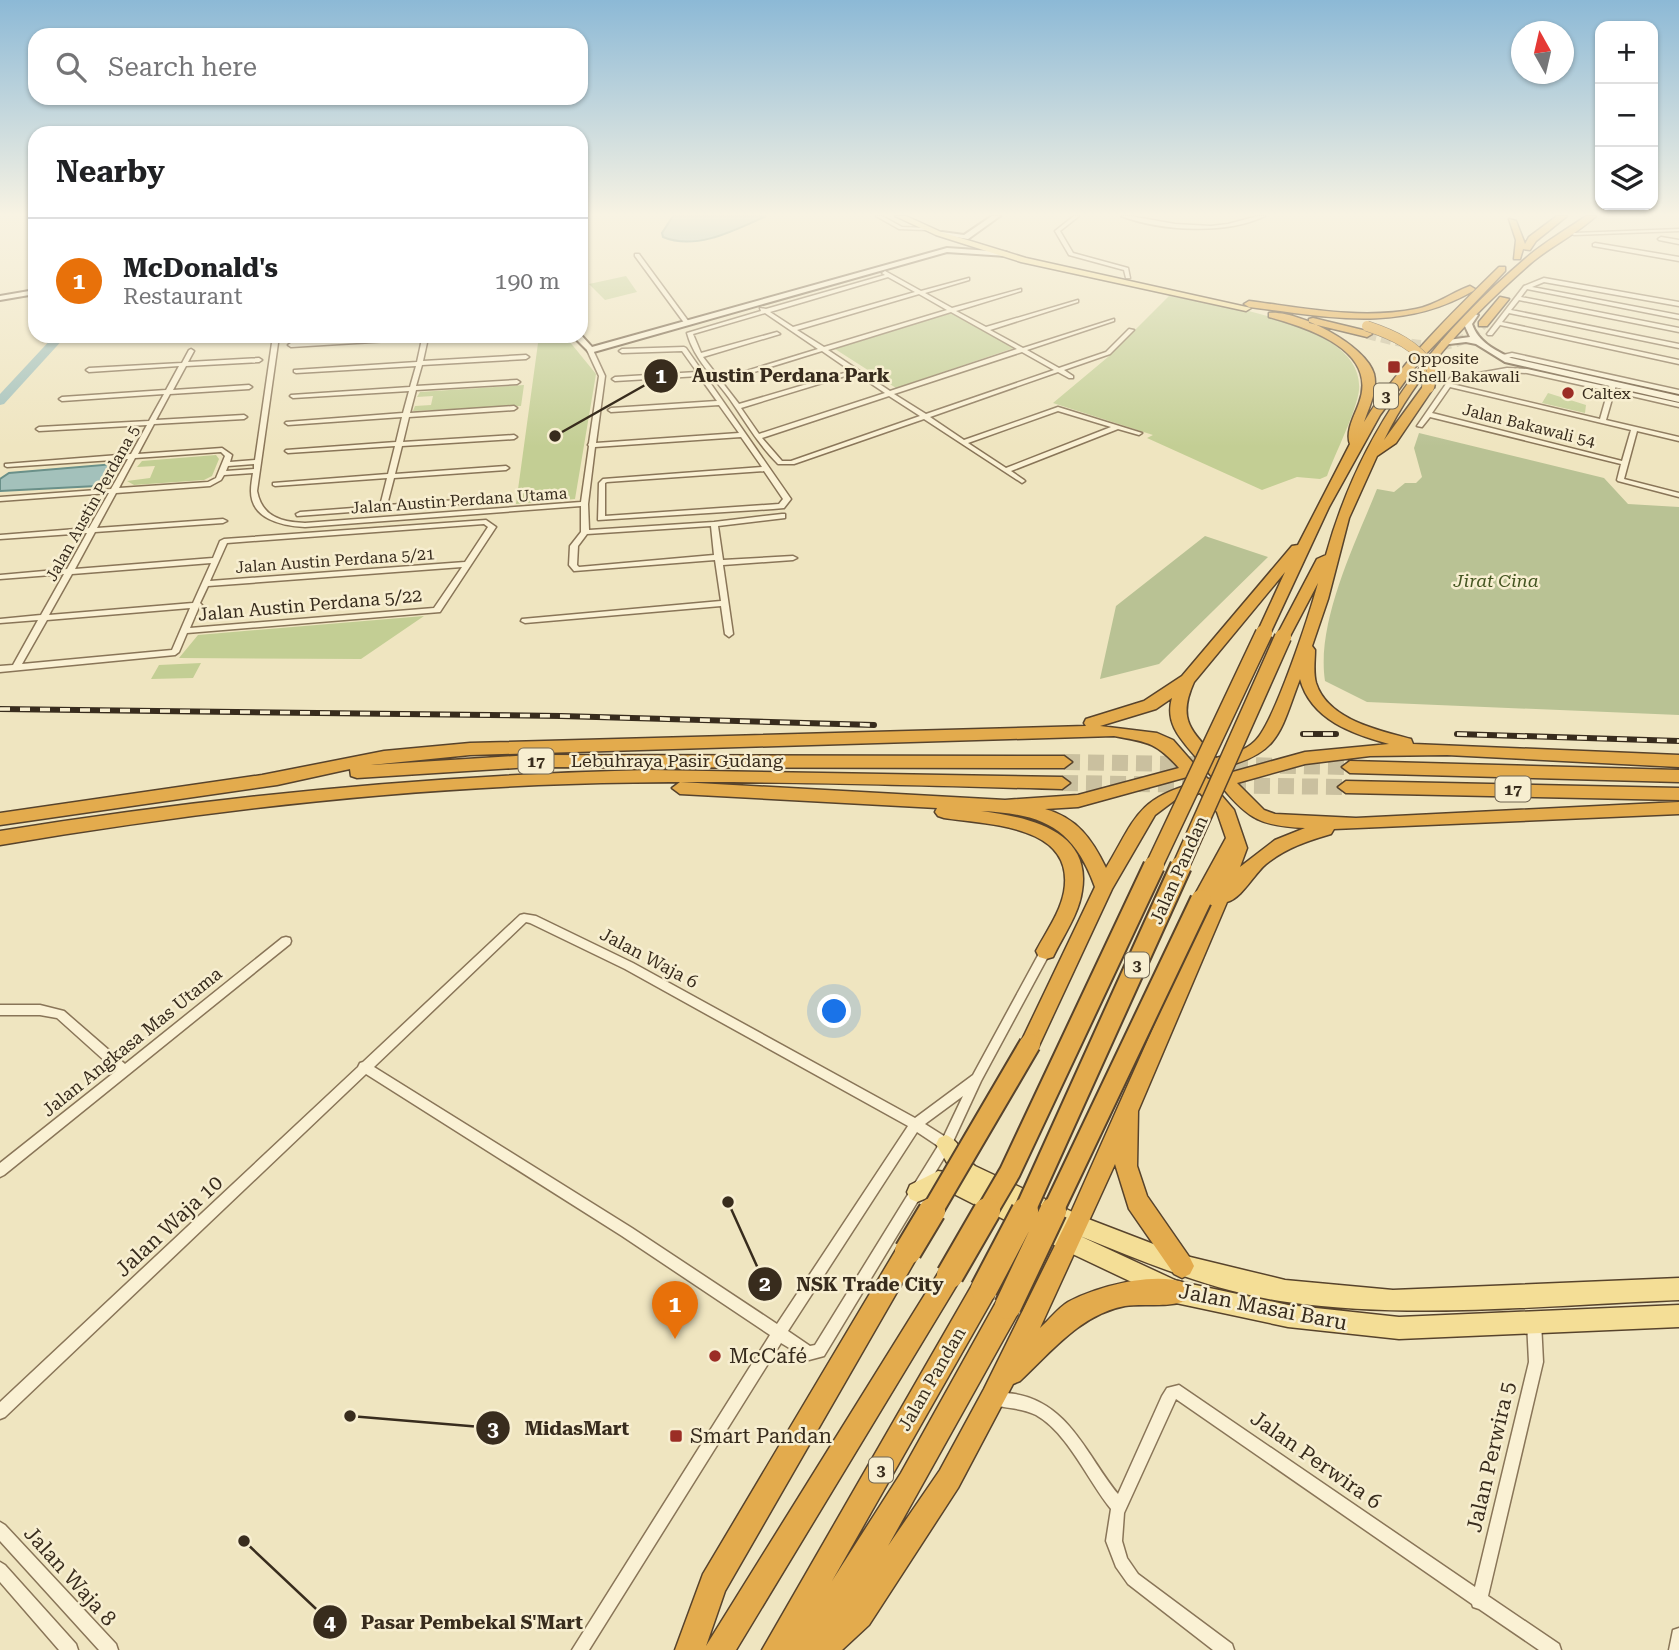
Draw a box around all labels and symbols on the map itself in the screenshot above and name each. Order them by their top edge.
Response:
north arrow [1511,21,1574,84]
place label: Opposite Shell Bakawali [1408,349,1520,386]
callout: Austin Perdana Park [644,356,904,396]
marker: Opposite Shell Bakawali [1386,359,1402,375]
text: 1 [655,364,667,388]
text: Austin Perdana Park [692,364,890,387]
road number: 3 [1374,384,1398,408]
place label: Caltex [1582,384,1632,403]
marker: Caltex [1560,385,1576,401]
street label: Jalan Bakawali 54 [1460,400,1597,451]
street label: Jalan Austin Perdana 5 [42,422,143,585]
street label: Jalan Austin Perdana Utama [350,483,568,518]
street label: Jalan Austin Perdana 5/21 [235,544,436,577]
park label: Jirat Cina [1452,570,1539,591]
street label: Jalan Austin Perdana 5/22 [197,584,423,625]
road number: 17 [518,748,554,774]
street label: Lebuhraya Pasir Gudang [571,750,784,771]
road number: 17 [1496,776,1530,802]
street label: Jalan Pandan [1145,812,1212,927]
street label: Jalan Waja 6 [597,923,702,992]
road number: 3 [1125,953,1149,978]
street label: Jalan Angkasa Mas Utama [38,962,226,1121]
your location [817,994,851,1028]
street label: Jalan Waja 10 [110,1170,228,1282]
callout: NSK Trade City [747,1264,958,1304]
text: 2 [759,1272,771,1296]
text: NSK Trade City [796,1273,944,1296]
street label: Jalan Masai Baru [1177,1279,1349,1335]
pin: 1 [652,1281,698,1339]
street label: Jalan Pandan [893,1323,970,1434]
place label: McCafé [729,1344,807,1368]
marker: McCafé [707,1348,723,1364]
street label: Jalan Perwira 5 [1462,1379,1520,1535]
street label: Jalan Perwira 6 [1246,1406,1386,1514]
callout: MidasMart [476,1408,643,1448]
text: 3 [487,1417,499,1441]
text: MidasMart [525,1417,630,1440]
place label: Smart Pandan [690,1424,832,1448]
marker: Smart Pandan [668,1428,684,1444]
road number: 3 [869,1458,893,1482]
street label: Jalan Waja 8 [19,1521,121,1631]
callout: Pasar Pembekal S'Mart [312,1602,597,1642]
text: 4 [324,1611,336,1635]
text: Pasar Pembekal S'Mart [361,1611,583,1634]

